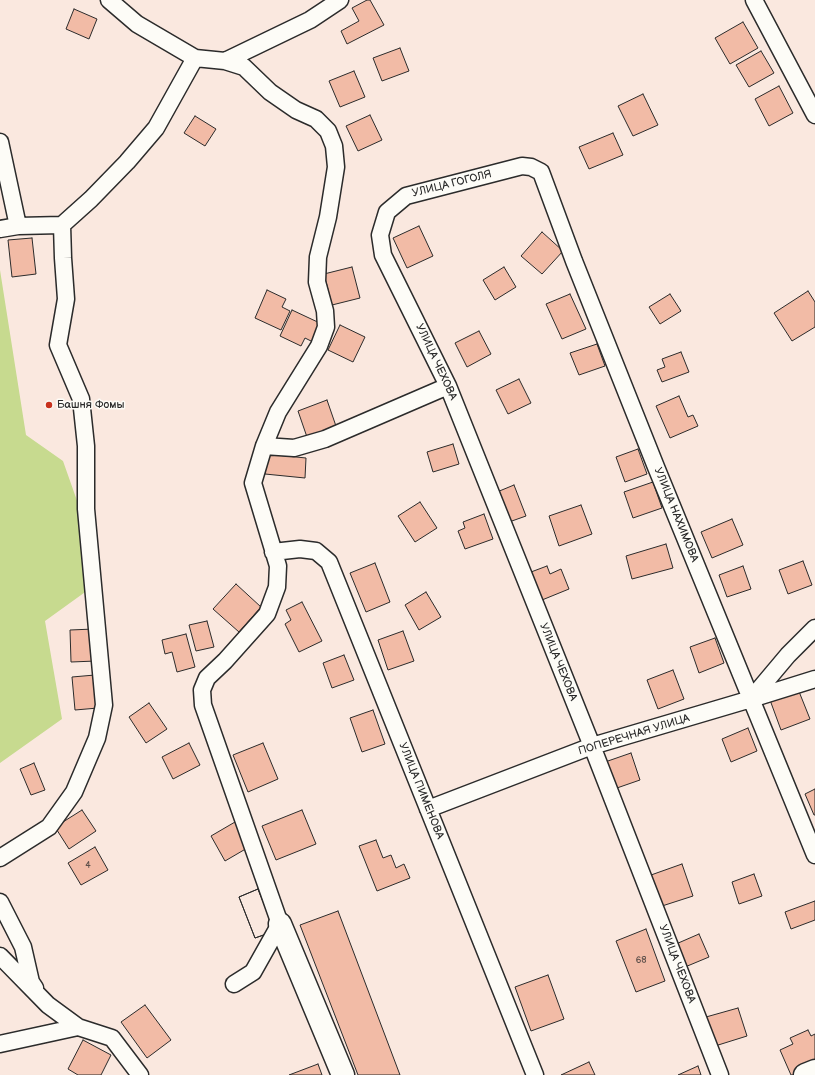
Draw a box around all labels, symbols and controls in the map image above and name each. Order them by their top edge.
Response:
street label: УЛИЦА ГОГОЛЯ [411,168,493,200]
street label: УЛИЦА ЧЕХОВА [413,322,459,402]
place label: Башня Фомы [57,398,124,412]
marker: Башня Фомы [44,400,54,410]
street label: УЛИЦА НАХИМОВА [651,466,701,564]
street label: УЛИЦА ЧЕХОВА [536,621,580,703]
street label: ПОПЕРЕЧНАЯ УЛИЦА [577,712,691,758]
street label: УЛИЦА ПИМЕНОВА [396,741,446,841]
house number: 4 [85,861,91,871]
street label: УЛИЦА ЧЕХОВА [656,923,698,1005]
house number: 68 [636,956,646,966]

